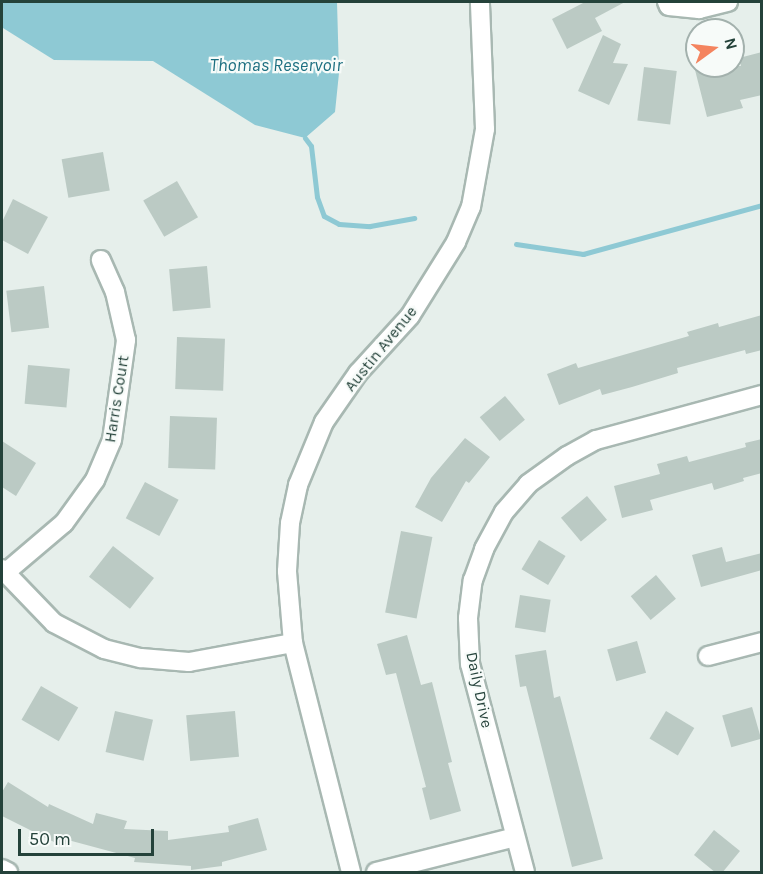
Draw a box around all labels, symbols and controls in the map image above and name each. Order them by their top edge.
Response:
north arrow [685,18,745,78]
text: N [720,36,742,52]
water label: Thomas Reservoir [210,54,342,76]
street label: Austin Avenue [341,302,421,396]
street label: Harris Court [101,354,133,444]
street label: Daily Drive [462,650,496,730]
scale bar [21,817,158,855]
text: 50 m [29,828,71,850]

